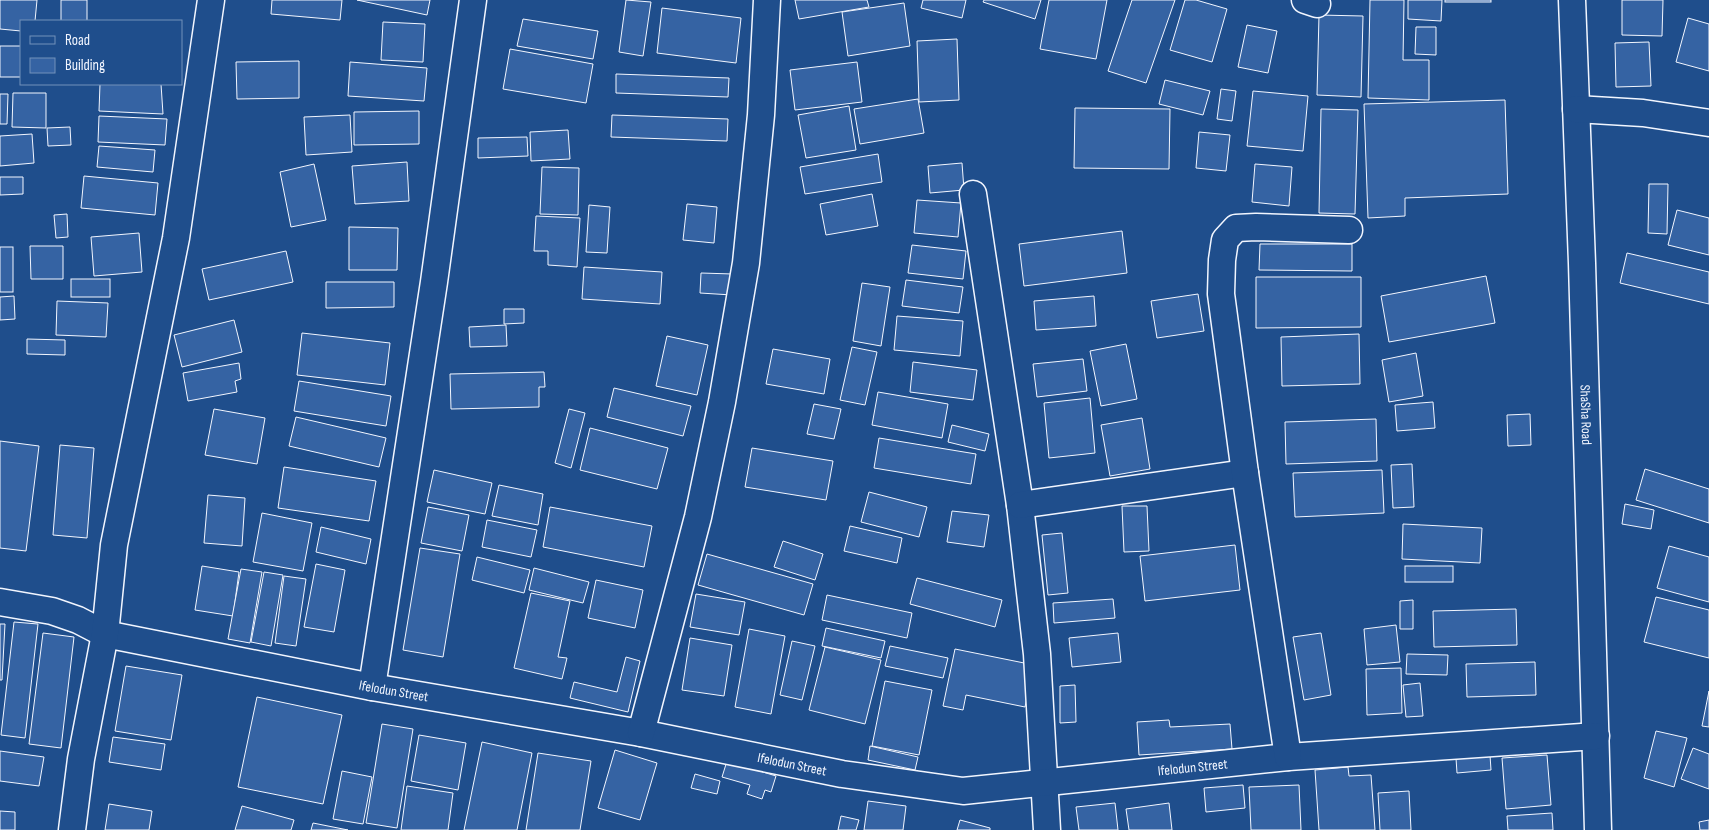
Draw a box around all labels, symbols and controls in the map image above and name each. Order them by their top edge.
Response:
legend [20,20,182,85]
text: Road [65,31,90,50]
text: Building [65,56,105,75]
street label: ShaSha Road [1576,384,1595,445]
street label: Ifelodun Street [358,677,430,706]
street label: Ifelodun Street [756,749,828,780]
street label: Ifelodun Street [1157,755,1228,780]

